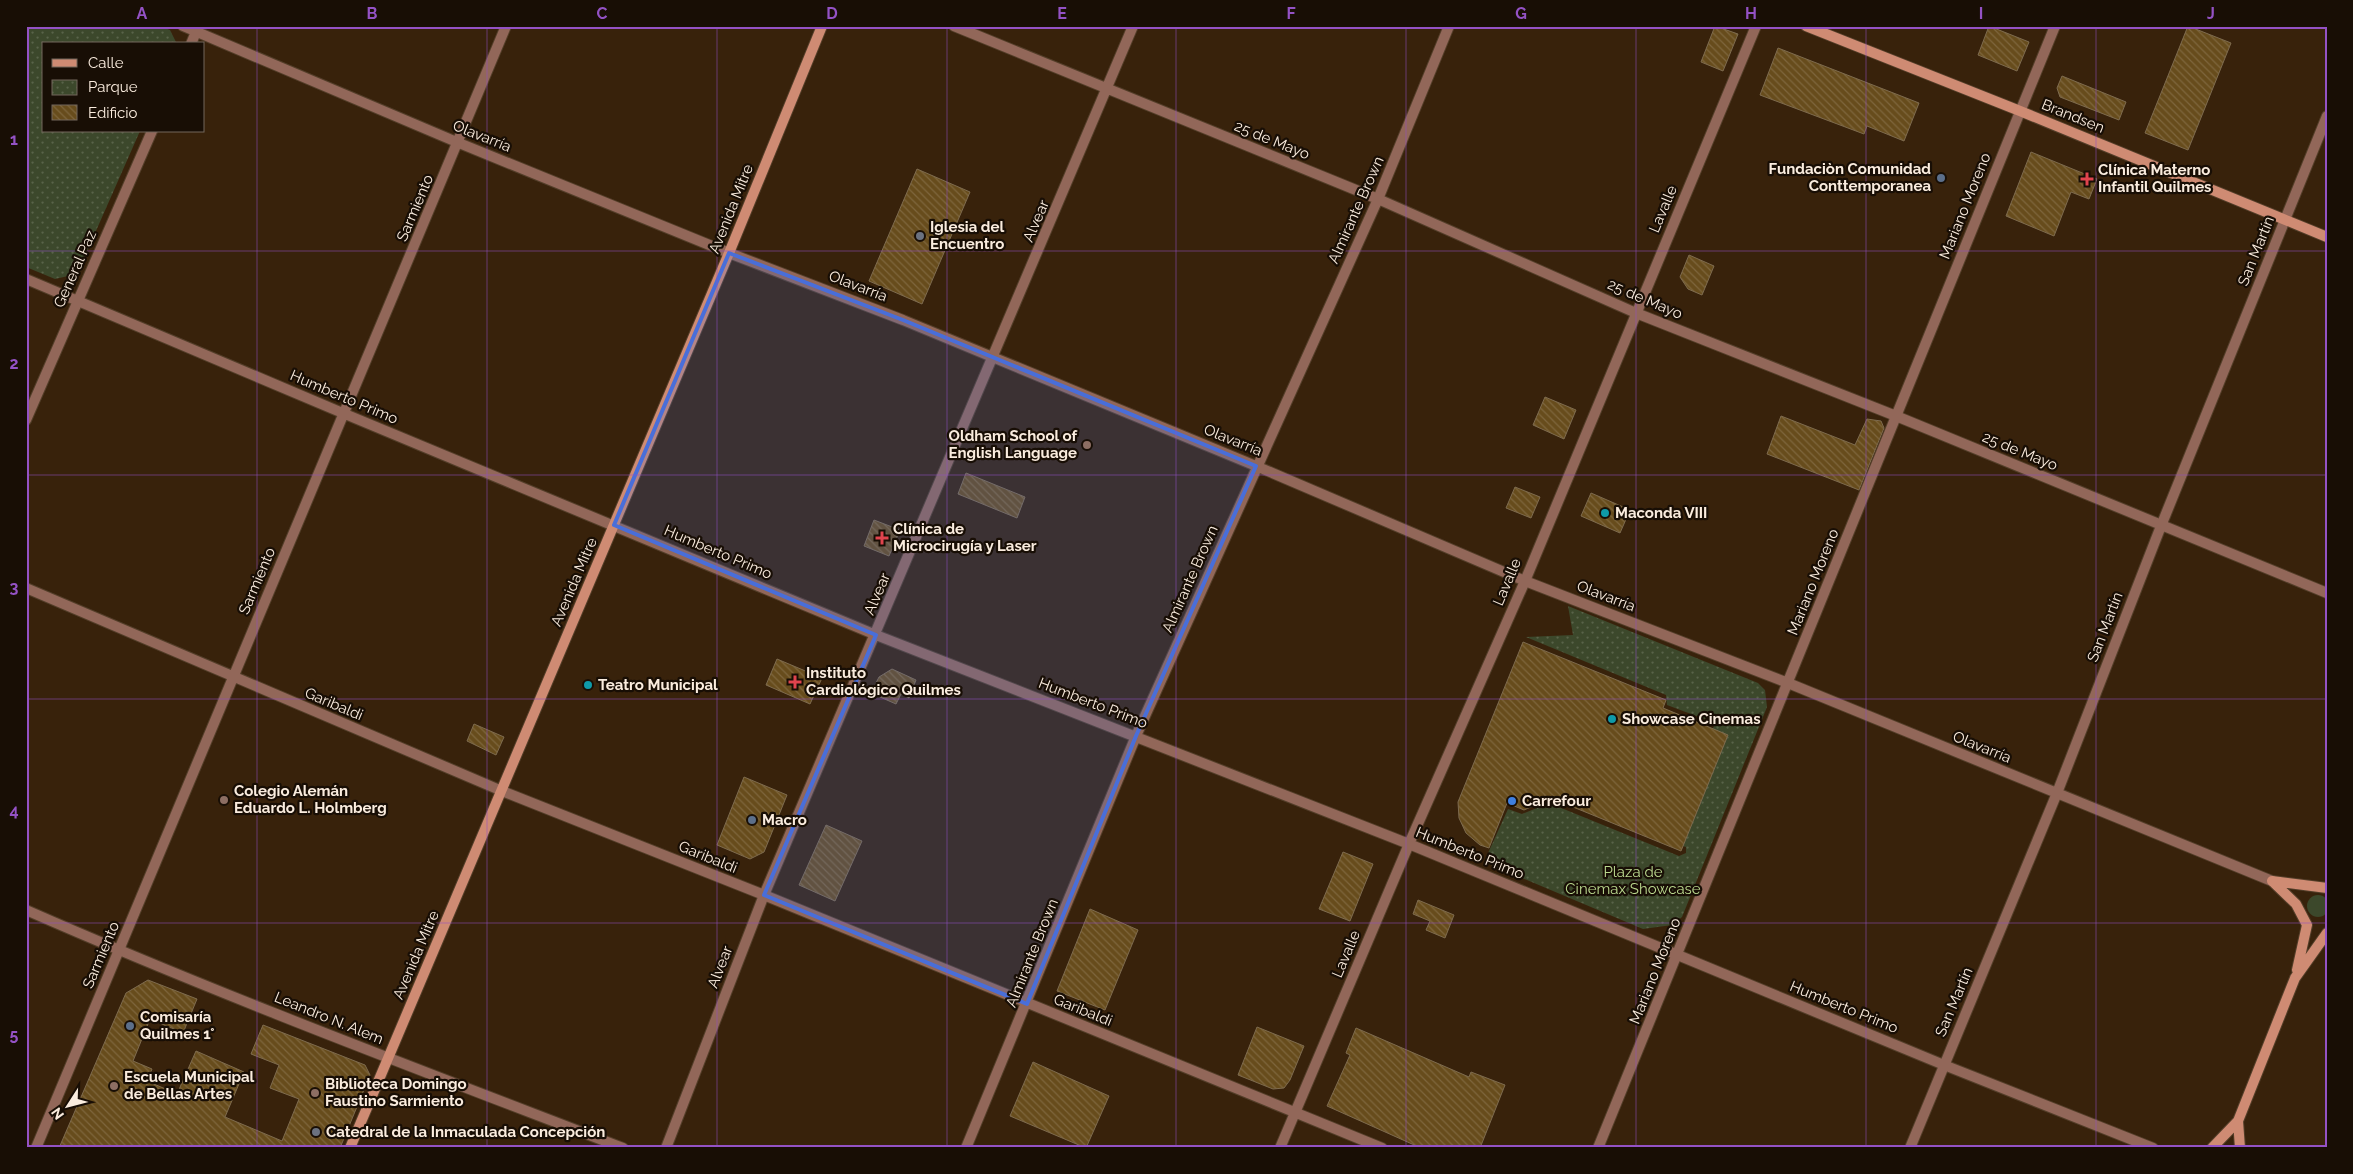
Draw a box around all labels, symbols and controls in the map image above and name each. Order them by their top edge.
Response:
text: A [137,4,148,23]
text: B [367,4,378,23]
text: C [597,4,608,23]
text: D [826,4,838,23]
text: E [1057,4,1067,23]
text: F [1286,4,1296,23]
text: G [1515,4,1527,23]
text: H [1745,4,1757,23]
text: I [1979,4,1983,23]
text: J [2207,4,2215,23]
legend [42,42,205,132]
text: Calle [88,54,124,72]
text: Parque [88,78,138,96]
street label: Brandsen [2039,95,2107,137]
text: Edificio [88,104,138,122]
street label: Olavarría [450,116,514,156]
street label: 25 de Mayo [1232,117,1312,163]
text: 1 [10,130,18,149]
street label: Mariano Moreno [1936,150,1995,262]
street label: Almirante Brown [1324,154,1388,266]
place label: Fundaciòn Comunidad Conttemporanea [1769,160,1931,195]
place label: Clínica Materno Infantil Quilmes [2098,161,2212,196]
street label: Avenida Mitre [705,162,757,256]
street label: Sarmiento [393,172,437,244]
marker: Fundaciòn Comunidad Conttemporanea [1935,172,1947,184]
marker: Clínica Materno Infantil Quilmes [2080,172,2094,186]
street label: Lavalle [1645,182,1681,235]
street label: Alvear [1019,197,1053,245]
street label: San Martín [2234,214,2278,288]
place label: Iglesia del Encuentro [930,218,1005,253]
street label: General Paz [50,228,100,310]
marker: Iglesia del Encuentro [914,230,926,242]
street label: Olavarría [826,267,890,305]
street label: 25 de Mayo [1605,275,1685,323]
text: 2 [9,354,19,373]
street label: Humberto Primo [287,366,401,428]
street label: Olavarría [1201,420,1265,460]
place label: Oldham School of English Language [948,427,1077,462]
street label: 25 de Mayo [1980,428,2060,474]
marker: Oldham School of English Language [1081,439,1093,451]
place label: Maconda VIII [1615,504,1707,522]
marker: Maconda VIII [1599,507,1611,519]
place label: Clínica de Microcirugía y Laser [893,520,1037,555]
street label: Humberto Primo [661,521,775,583]
street label: Almirante Brown [1158,523,1222,635]
street label: Mariano Moreno [1784,526,1843,638]
marker: Clínica de Microcirugía y Laser [875,531,889,545]
street label: Avenida Mitre [547,535,601,629]
street label: Sarmiento [235,545,279,617]
street label: Lavalle [1489,555,1525,608]
street label: Alvear [860,570,894,618]
street label: Olavarría [1574,577,1638,615]
text: 3 [10,578,19,597]
street label: San Martín [2083,590,2127,664]
place label: Instituto Cardiológico Quilmes [806,664,961,699]
street label: Humberto Primo [1036,674,1150,732]
marker: Instituto Cardiológico Quilmes [788,675,802,689]
place label: Teatro Municipal [598,676,718,694]
marker: Teatro Municipal [582,679,594,691]
street label: Garibaldi [302,684,366,724]
place label: Showcase Cinemas [1622,710,1761,728]
marker: Showcase Cinemas [1606,713,1618,725]
street label: Olavarría [1950,727,2014,767]
place label: Colegio Alemán Eduardo L. Holmberg [234,782,387,817]
place label: Carrefour [1522,792,1591,810]
marker: Colegio Alemán Eduardo L. Holmberg [218,794,230,806]
marker: Carrefour [1506,795,1518,807]
text: 4 [9,801,19,820]
place label: Macro [762,811,807,829]
marker: Macro [746,814,758,826]
street label: Humberto Primo [1413,823,1527,883]
street label: Garibaldi [676,837,740,877]
park label: Plaza de Cinemax Showcase [1565,863,1701,898]
street label: Almirante Brown [1002,896,1062,1010]
street label: Avenida Mitre [389,908,443,1002]
street label: Mariano Moreno [1626,915,1685,1027]
street label: Sarmiento [79,919,123,991]
street label: Lavalle [1328,927,1364,980]
street label: Alvear [704,943,737,991]
street label: San Martín [1931,965,1977,1039]
street label: Humberto Primo [1787,977,1901,1037]
street label: Leandro N. Alem [272,988,386,1048]
street label: Garibaldi [1051,990,1115,1030]
place label: Comisaría Quilmes 1° [140,1008,214,1043]
marker: Comisaría Quilmes 1° [124,1020,136,1032]
text: 5 [10,1025,19,1044]
place label: Escuela Municipal de Bellas Artes [124,1068,255,1103]
place label: Biblioteca Domingo Faustino Sarmiento [325,1075,467,1110]
marker: Escuela Municipal de Bellas Artes [108,1080,120,1092]
north arrow [42,1082,92,1132]
marker: Biblioteca Domingo Faustino Sarmiento [309,1087,321,1099]
text: N [48,1105,67,1123]
place label: Catedral de la Inmaculada Concepción [326,1123,605,1141]
marker: Catedral de la Inmaculada Concepción [310,1126,322,1138]

